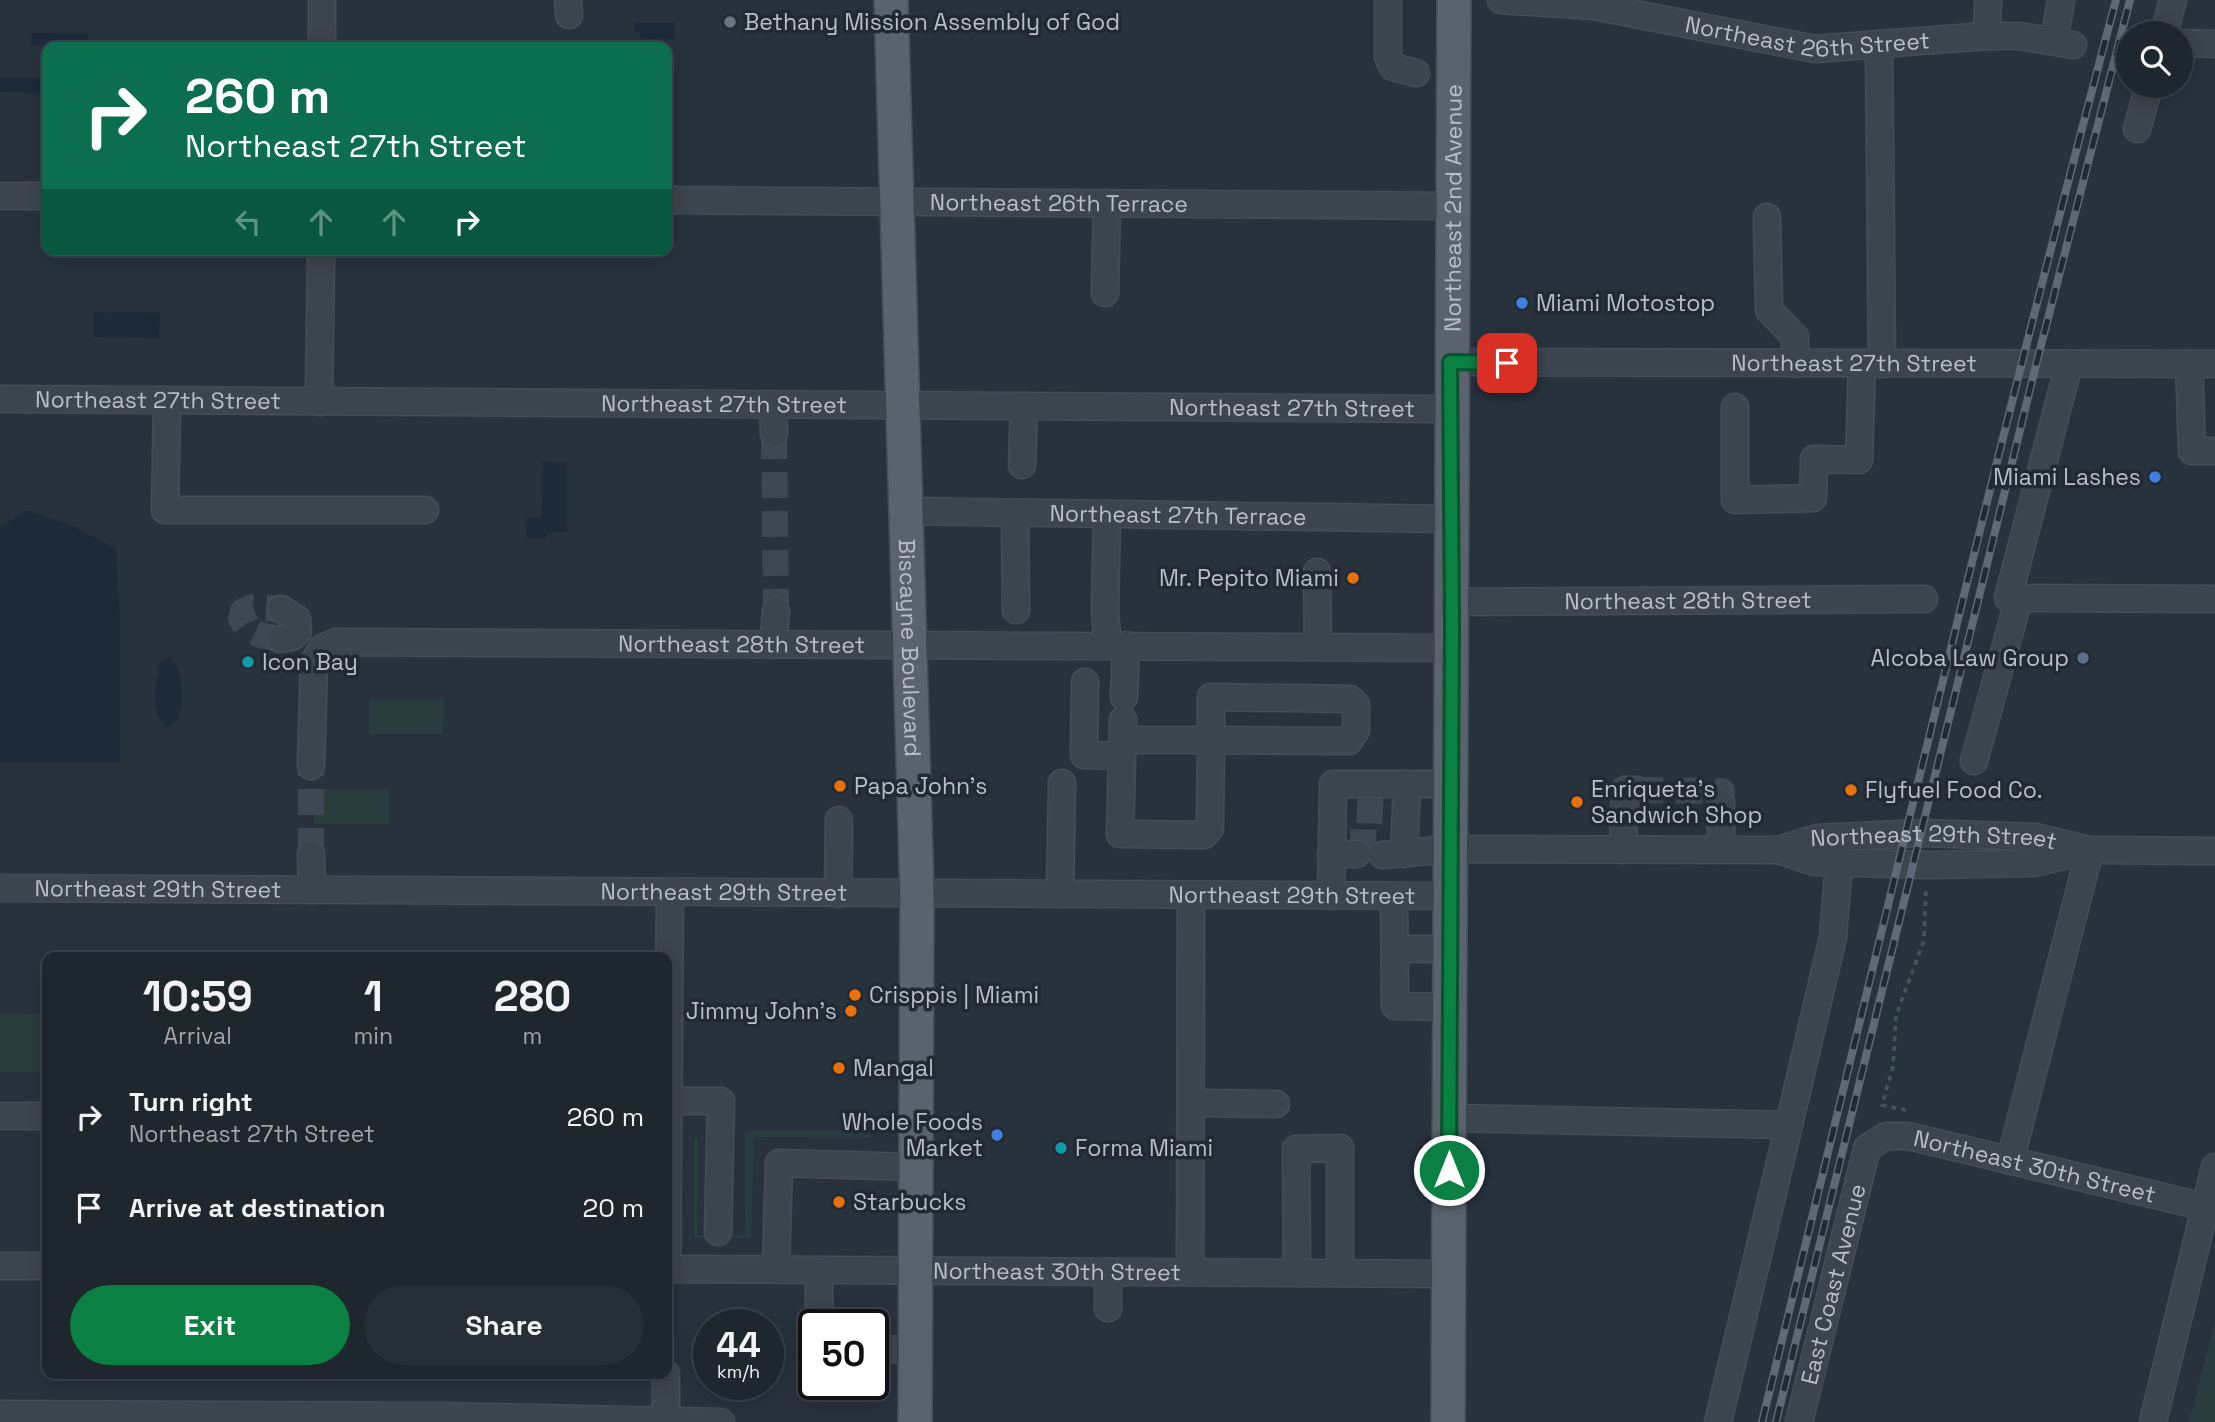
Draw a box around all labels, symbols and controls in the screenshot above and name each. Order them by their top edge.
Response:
place label: Bethany Mission Assembly of God [744,7,1120,37]
street label: Northeast 26th Street [1683,9,1931,64]
marker: Bethany Mission Assembly of God [722,14,738,30]
map controls [2116,21,2193,98]
button: search [2116,21,2193,98]
text: 260 m [185,65,330,127]
icon: right [70,70,161,161]
street label: Northeast 2nd Avenue [1438,84,1469,332]
text: Northeast 27th Street [185,126,527,166]
street label: Northeast 26th Terrace [930,187,1188,219]
icon: left [229,203,267,241]
icon: ahead [302,203,340,241]
icon: ahead [375,203,413,241]
icon: right [448,203,486,241]
place label: Miami Motostop [1536,288,1715,318]
marker: Miami Motostop [1514,295,1530,311]
pin [1477,333,1537,393]
icon: arrive [1488,344,1526,382]
street label: Northeast 27th Street [1731,348,1977,378]
street label: Northeast 27th Street [35,384,281,416]
street label: Northeast 27th Street [601,388,847,420]
street label: Northeast 27th Street [1169,392,1415,424]
place label: Miami Lashes [1993,462,2141,492]
marker: Miami Lashes [2147,469,2163,485]
street label: Northeast 27th Terrace [1049,498,1307,532]
street label: Biscayne Boulevard [892,538,928,757]
place label: Mr. Pepito Miami [1159,563,1339,593]
marker: Mr. Pepito Miami [1345,570,1361,586]
street label: Northeast 28th Street [1564,585,1812,616]
street label: Northeast 28th Street [618,629,865,660]
place label: Alcoba Law Group [1871,643,2069,673]
place label: Icon Bay [262,647,358,677]
marker: Alcoba Law Group [2075,650,2091,666]
marker: Icon Bay [240,654,256,670]
place label: Papa John's [854,771,987,801]
place label: Enriqueta's Sandwich Shop [1591,774,1762,830]
place label: Flyfuel Food Co. [1865,775,2043,805]
marker: Papa John's [832,778,848,794]
marker: Flyfuel Food Co. [1843,782,1859,798]
marker: Enriqueta's Sandwich Shop [1569,794,1585,810]
street label: Northeast 29th Street [1810,818,2060,857]
street label: Northeast 29th Street [34,873,282,905]
street label: Northeast 29th Street [600,876,848,908]
street label: Northeast 29th Street [1168,879,1415,911]
text: 10:59 [143,970,253,1023]
text: 1 [364,970,383,1023]
text: 280 [494,970,571,1023]
place label: Crisppis | Miami [869,980,1039,1010]
marker: Crisppis | Miami [847,987,863,1003]
place label: Jimmy John's [686,996,837,1026]
marker: Jimmy John's [843,1003,859,1019]
text: Arrival [164,1021,232,1051]
text: min [353,1021,393,1051]
text: m [523,1021,542,1051]
place label: Mangal [853,1053,934,1083]
marker: Mangal [831,1060,847,1076]
text: Turn right [129,1085,253,1119]
icon: right [70,1098,108,1136]
text: 260 m [567,1100,644,1134]
place label: Whole Foods Market [842,1107,983,1163]
text: Northeast 27th Street [129,1119,374,1149]
street label: Northeast 30th Street [1911,1123,2159,1210]
marker: Whole Foods Market [989,1127,1005,1143]
place label: Forma Miami [1075,1133,1213,1163]
position arrow [1412,1133,1486,1207]
marker: Forma Miami [1053,1140,1069,1156]
street label: East Coast Avenue [1794,1181,1873,1388]
place label: Starbucks [853,1187,966,1217]
icon: arrive [70,1189,108,1227]
text: Arrive at destination [129,1191,386,1225]
text: 20 m [583,1191,644,1225]
marker: Starbucks [831,1194,847,1210]
street label: Northeast 30th Street [933,1256,1181,1287]
button: Exit [70,1285,350,1365]
button: Share [364,1285,644,1365]
speed limit sign: 50 [798,1309,889,1400]
text: 44 [716,1323,761,1367]
text: km/h [717,1360,760,1383]

